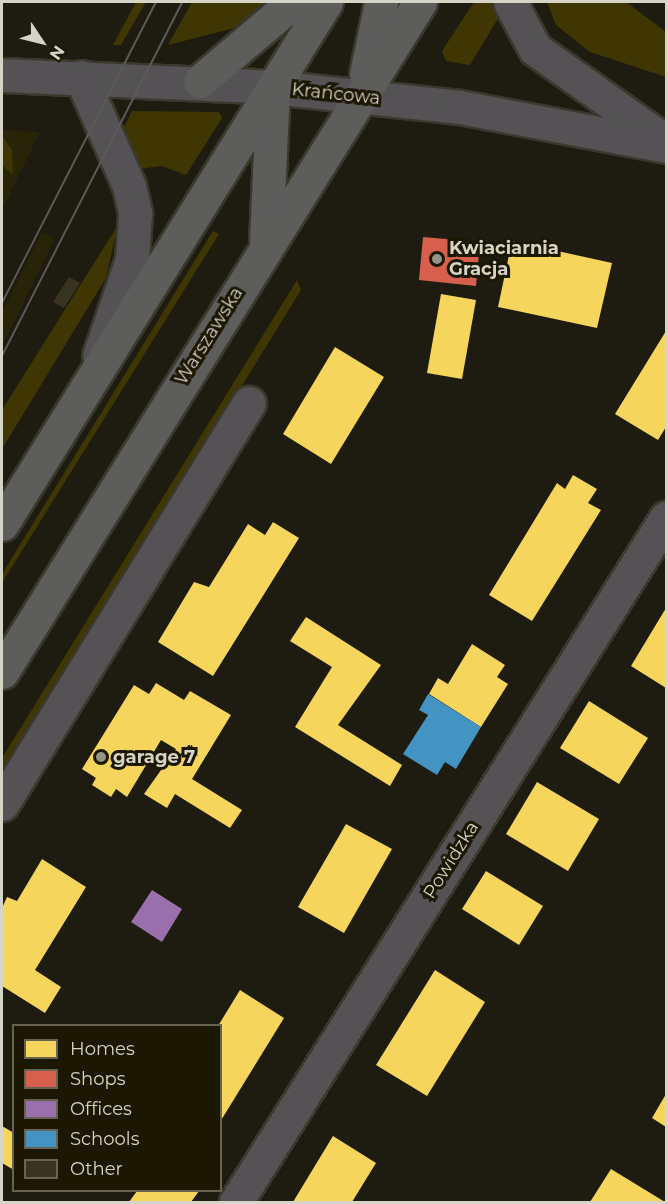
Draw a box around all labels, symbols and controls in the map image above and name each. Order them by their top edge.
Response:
north arrow [12,12,72,72]
text: N [46,42,69,63]
street label: Krańcowa [291,79,381,109]
place label: Kwiaciarnia Gracja [449,238,559,280]
marker: Kwiaciarnia Gracja [430,252,444,266]
street label: Warszawska [170,283,248,389]
place label: garage 7 [113,746,195,768]
marker: garage 7 [94,750,108,764]
street label: Powidzka [419,817,483,903]
legend [12,1024,222,1192]
text: Homes [70,1038,135,1060]
text: Shops [70,1068,126,1090]
text: Offices [70,1098,132,1120]
text: Schools [70,1128,139,1150]
text: Other [70,1158,123,1180]

